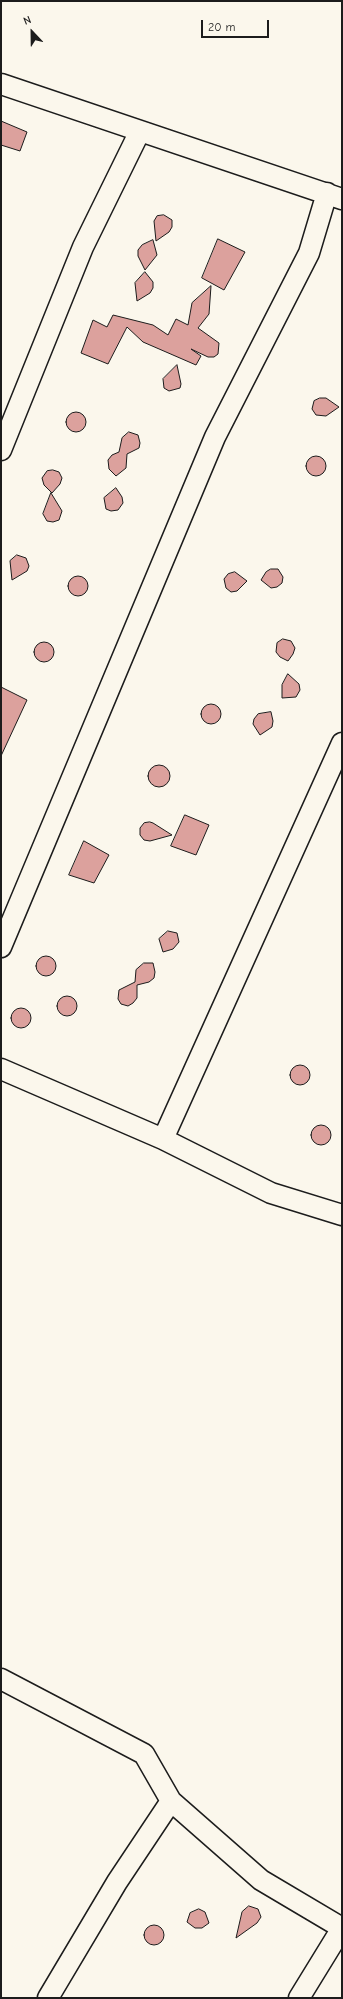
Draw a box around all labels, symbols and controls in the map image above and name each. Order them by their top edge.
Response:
north arrow [12,12,52,52]
scale bar [203,12,271,38]
text: N [22,13,33,28]
text: 20 m [208,20,236,34]

